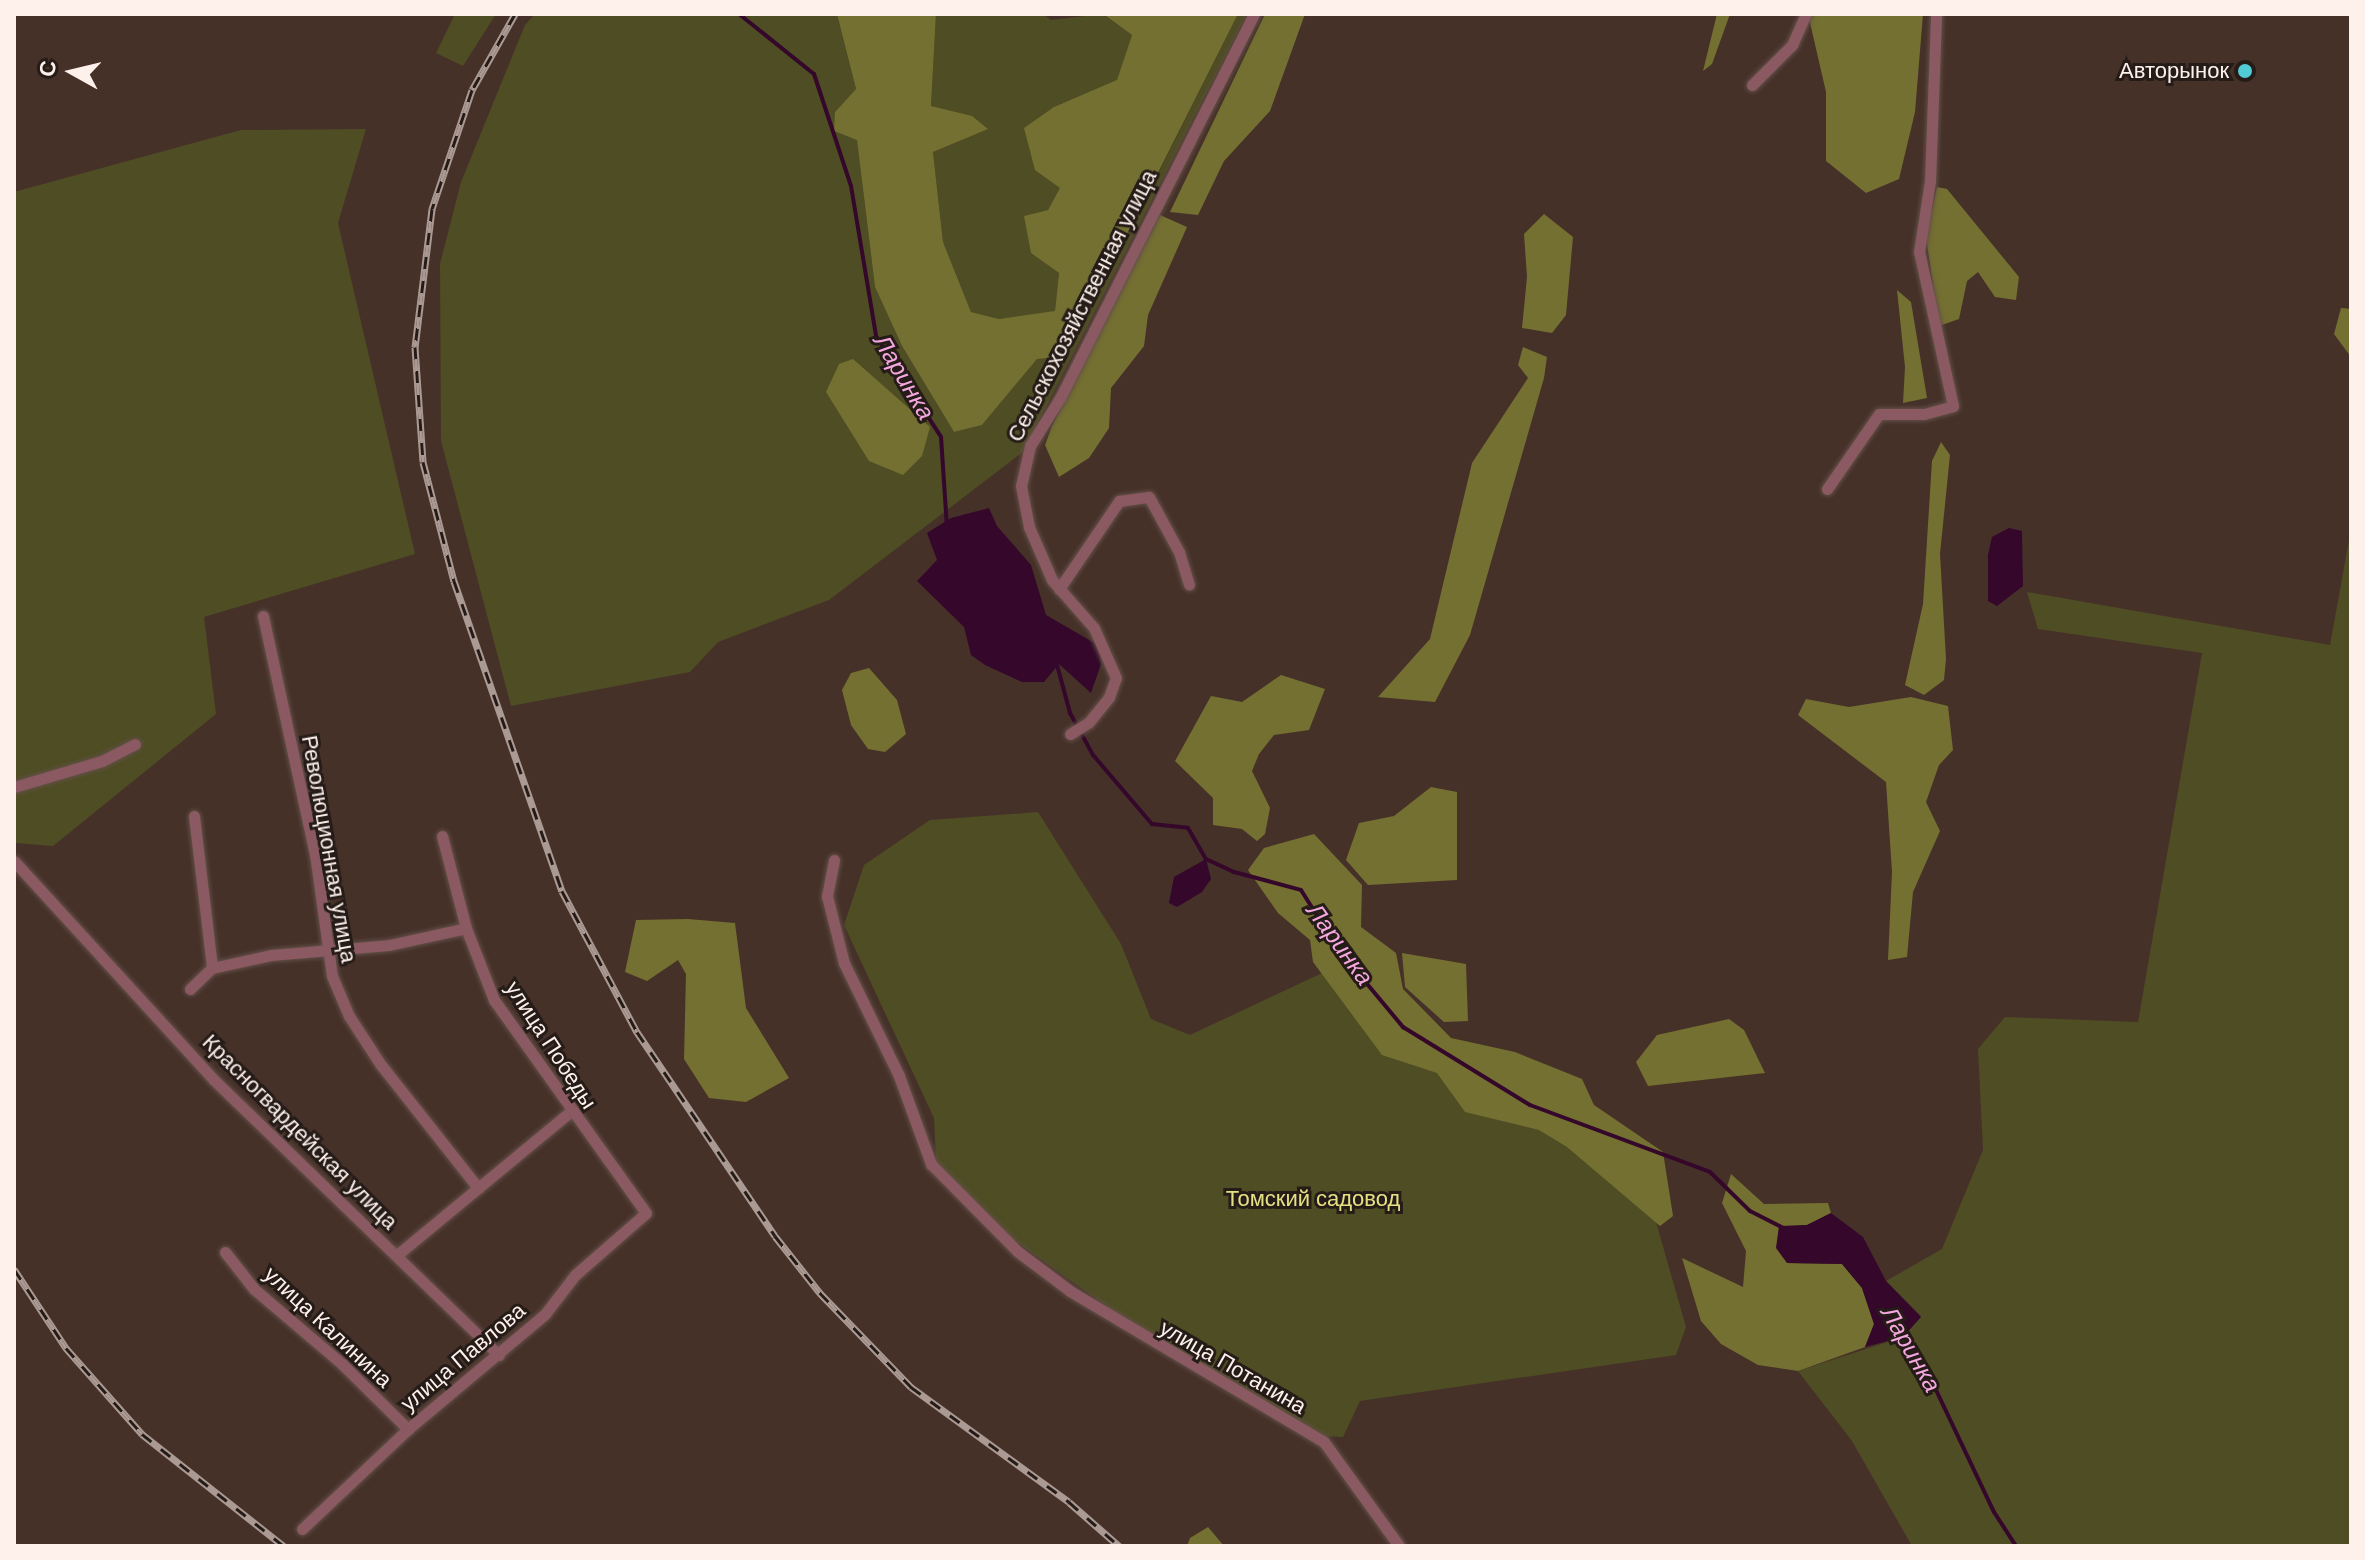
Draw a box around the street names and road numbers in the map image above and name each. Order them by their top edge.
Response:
street label: Сельскохозяйственная улица [1002,166,1162,446]
street label: Революционная улица [296,733,362,965]
street label: улица Победы [500,976,602,1114]
street label: Красногвардейская улица [197,1029,403,1235]
street label: улица Калинина [259,1261,397,1393]
street label: улица Павлова [395,1297,531,1417]
street label: улица Потанина [1155,1314,1311,1420]

